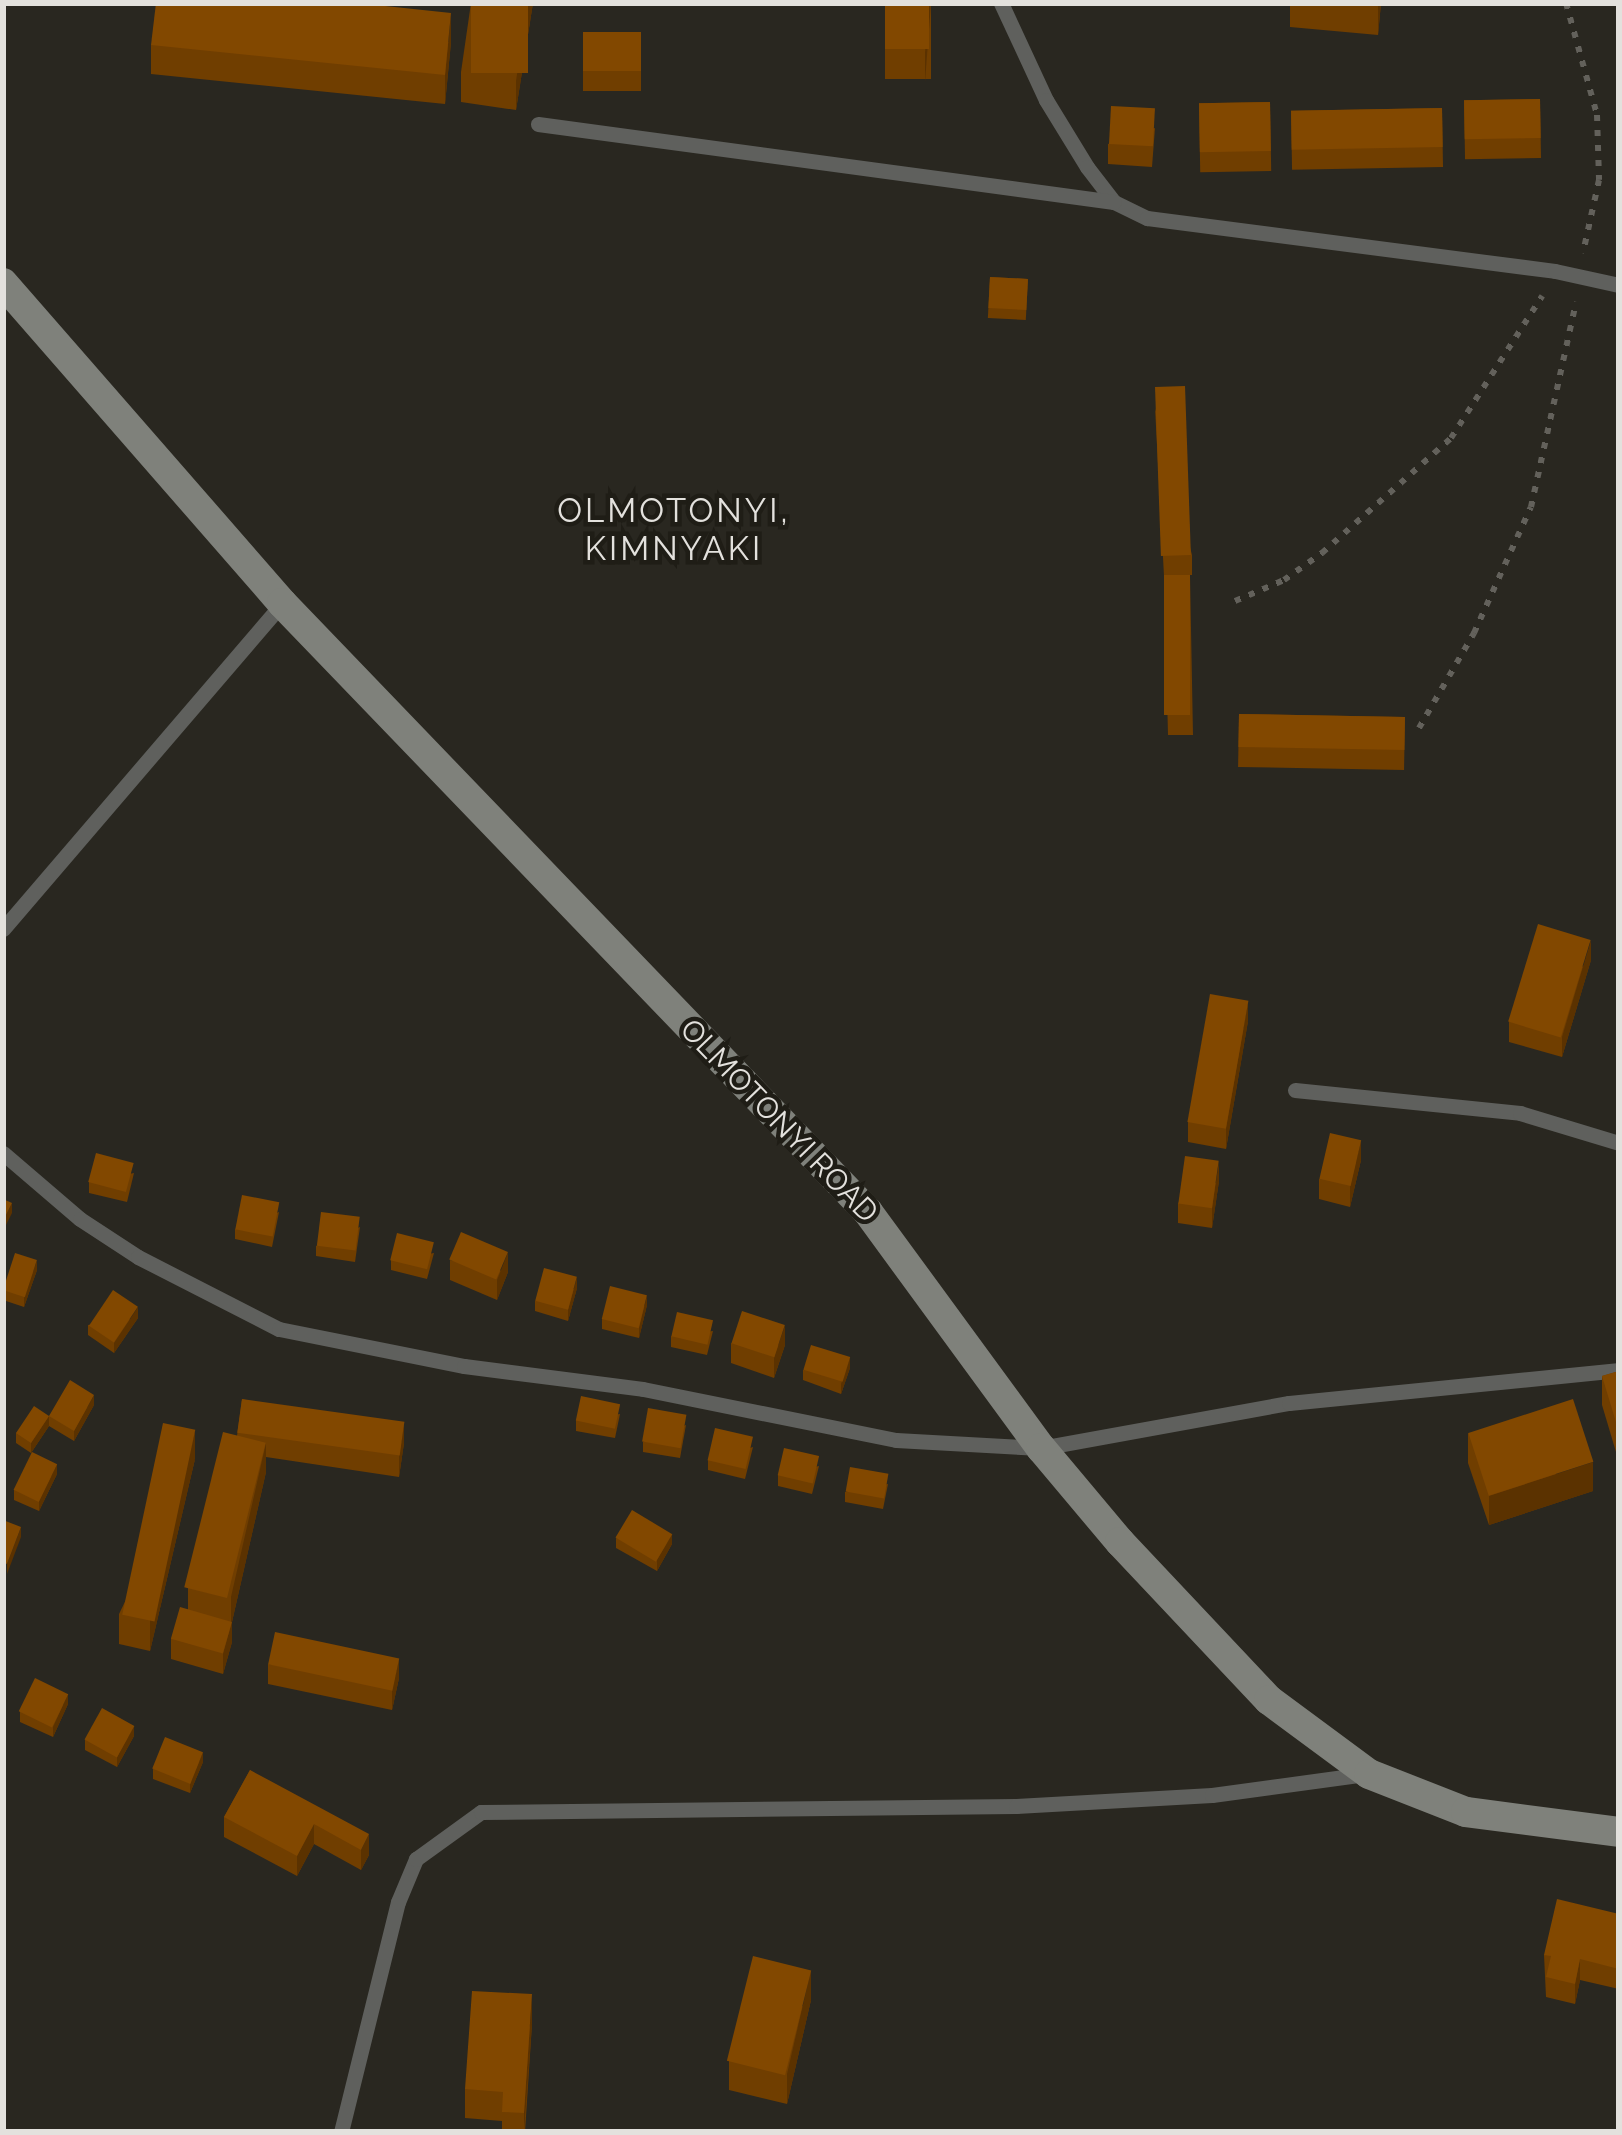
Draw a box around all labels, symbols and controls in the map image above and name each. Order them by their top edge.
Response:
district label: OLMOTONYI, KIMNYAKI [557,491,791,569]
street label: OLMOTONYI ROAD [673,1012,885,1230]

